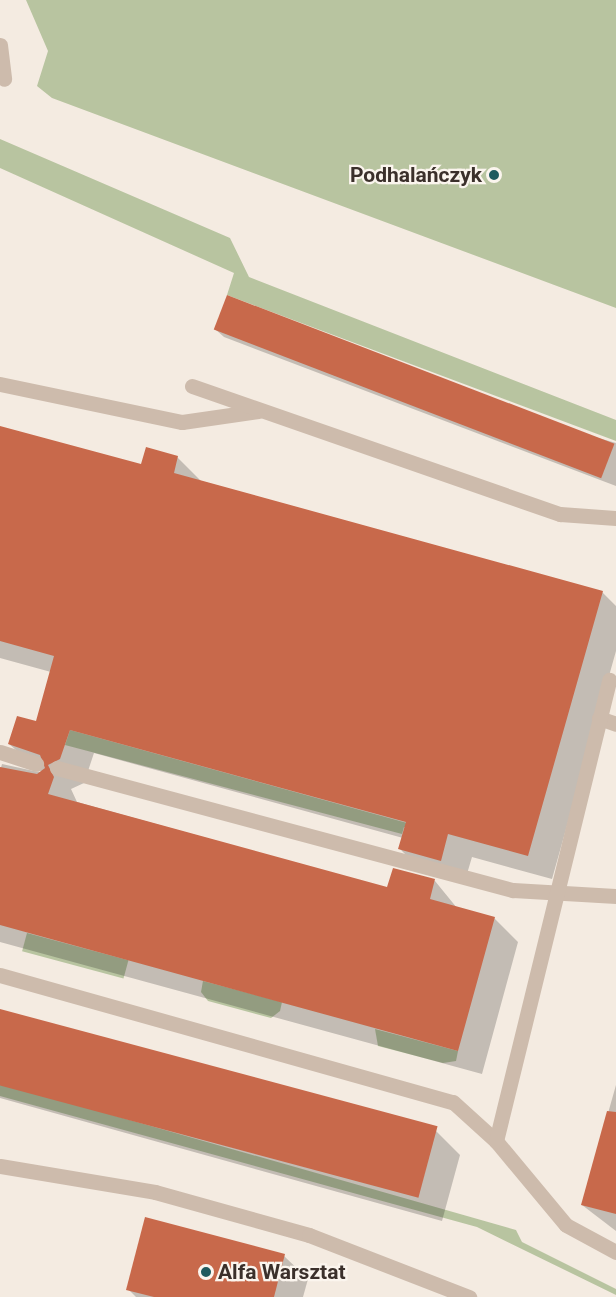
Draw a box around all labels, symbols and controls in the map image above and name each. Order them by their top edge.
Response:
place label: Podhalańczyk [350,162,482,188]
marker: Podhalańczyk [487,168,501,182]
place label: Alfa Warsztat [218,1259,346,1285]
marker: Alfa Warsztat [199,1265,213,1279]

